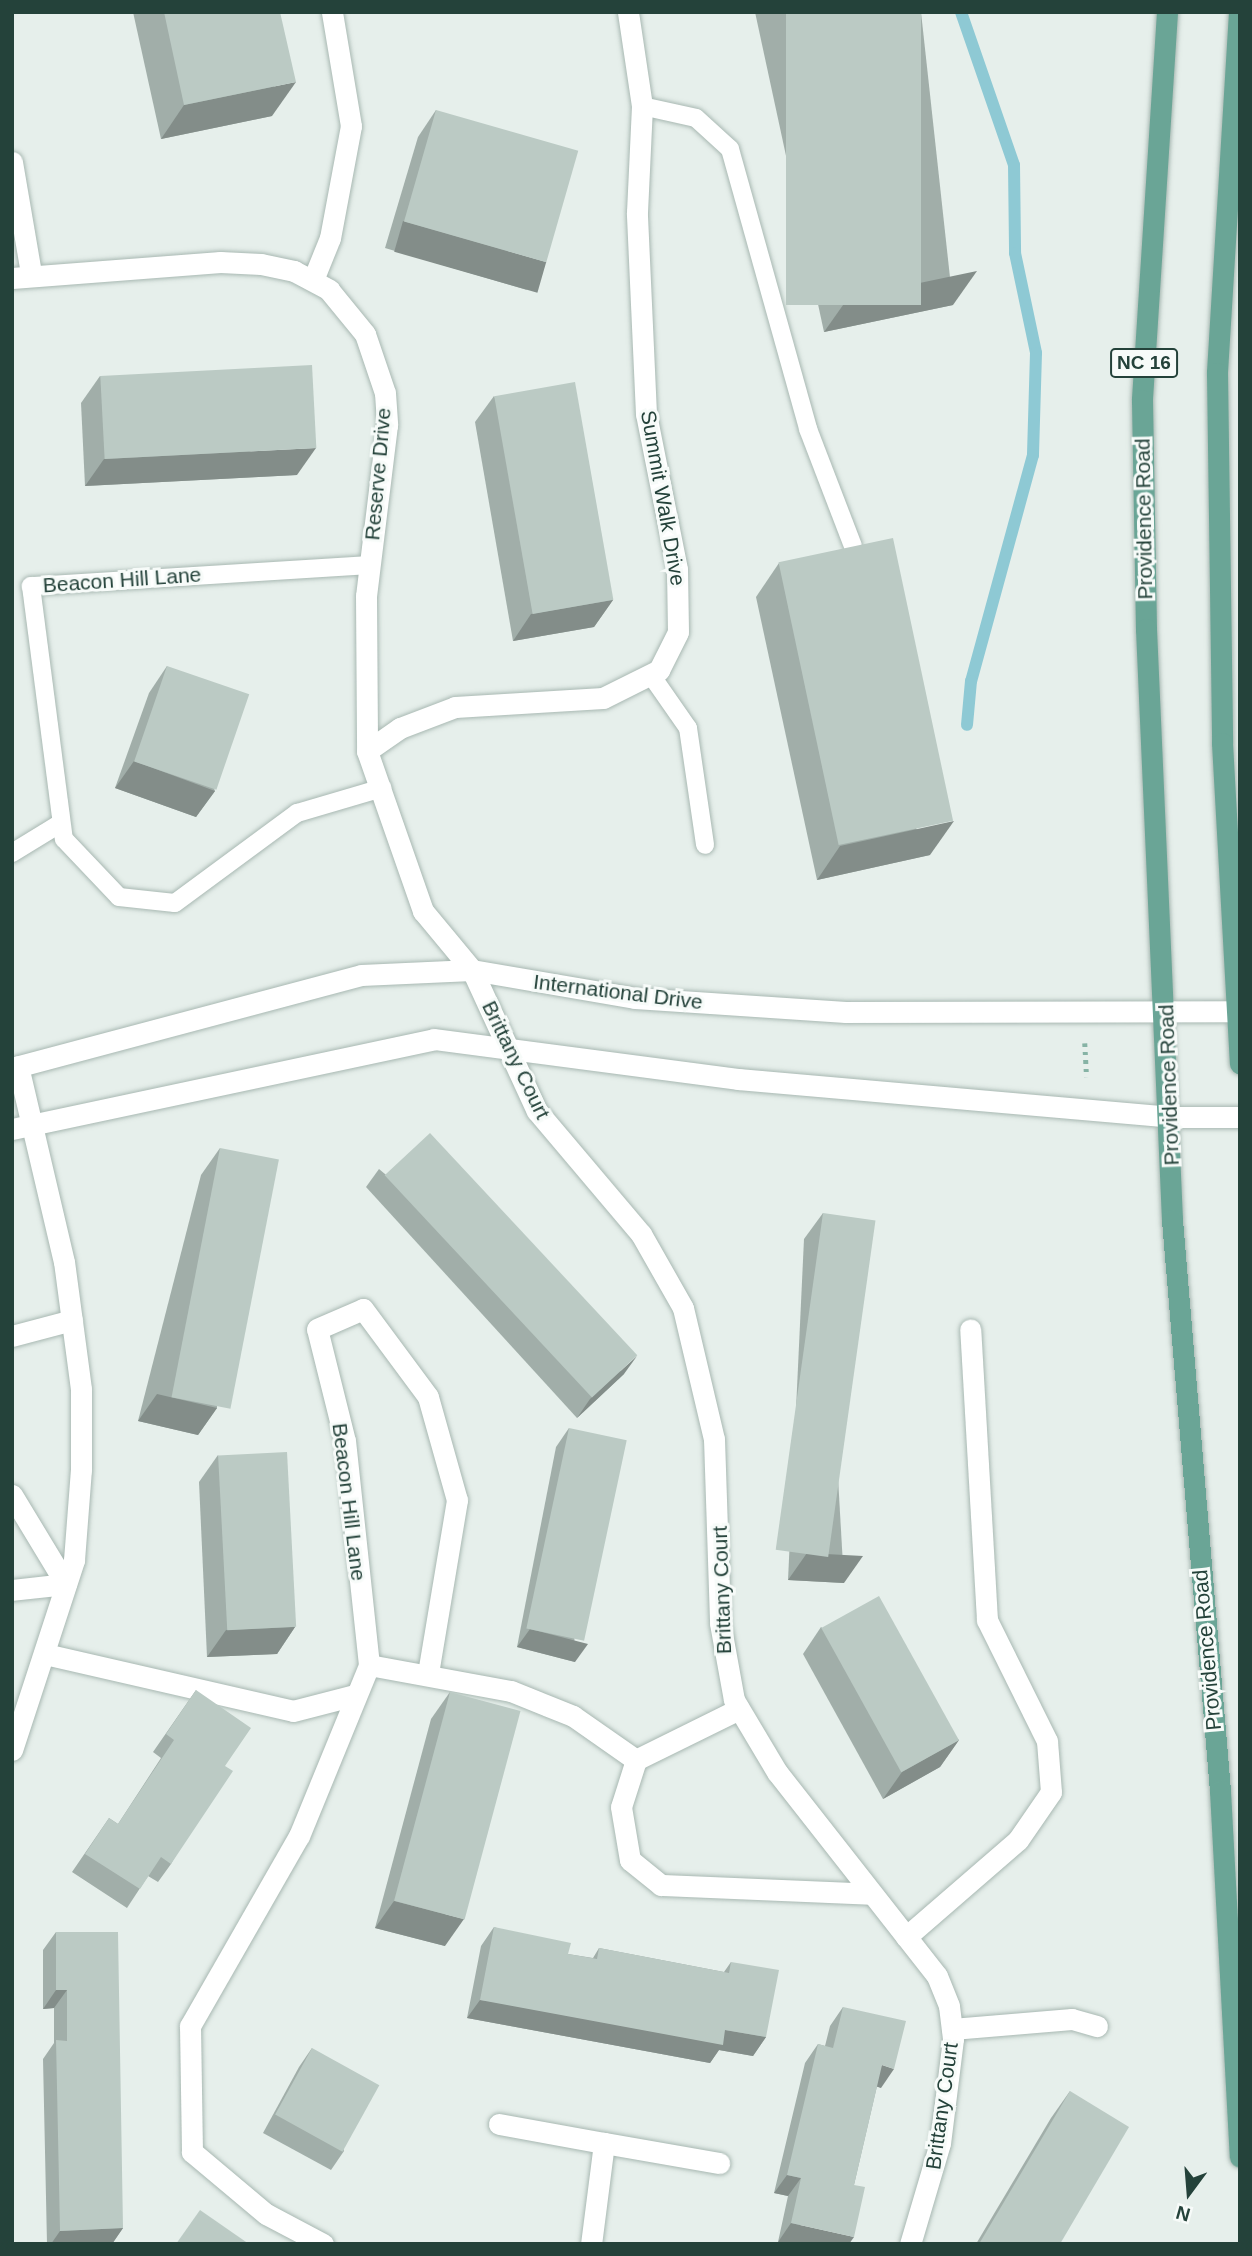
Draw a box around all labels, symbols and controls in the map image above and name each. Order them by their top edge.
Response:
road number: NC 16 [1109,348,1179,378]
street label: Reserve Drive [360,407,396,541]
street label: Summit Walk Drive [635,408,691,588]
street label: Providence Road [1130,438,1158,600]
street label: Beacon Hill Lane [42,562,202,598]
street label: International Drive [532,969,704,1015]
street label: Brittany Court [477,997,555,1123]
street label: Providence Road [1154,1004,1184,1166]
street label: Beacon Hill Lane [327,1422,371,1582]
street label: Brittany Court [707,1525,737,1655]
street label: Providence Road [1187,1569,1227,1731]
street label: Brittany Court [921,2041,963,2171]
north arrow [1154,2158,1224,2228]
text: N [1174,2202,1193,2226]

